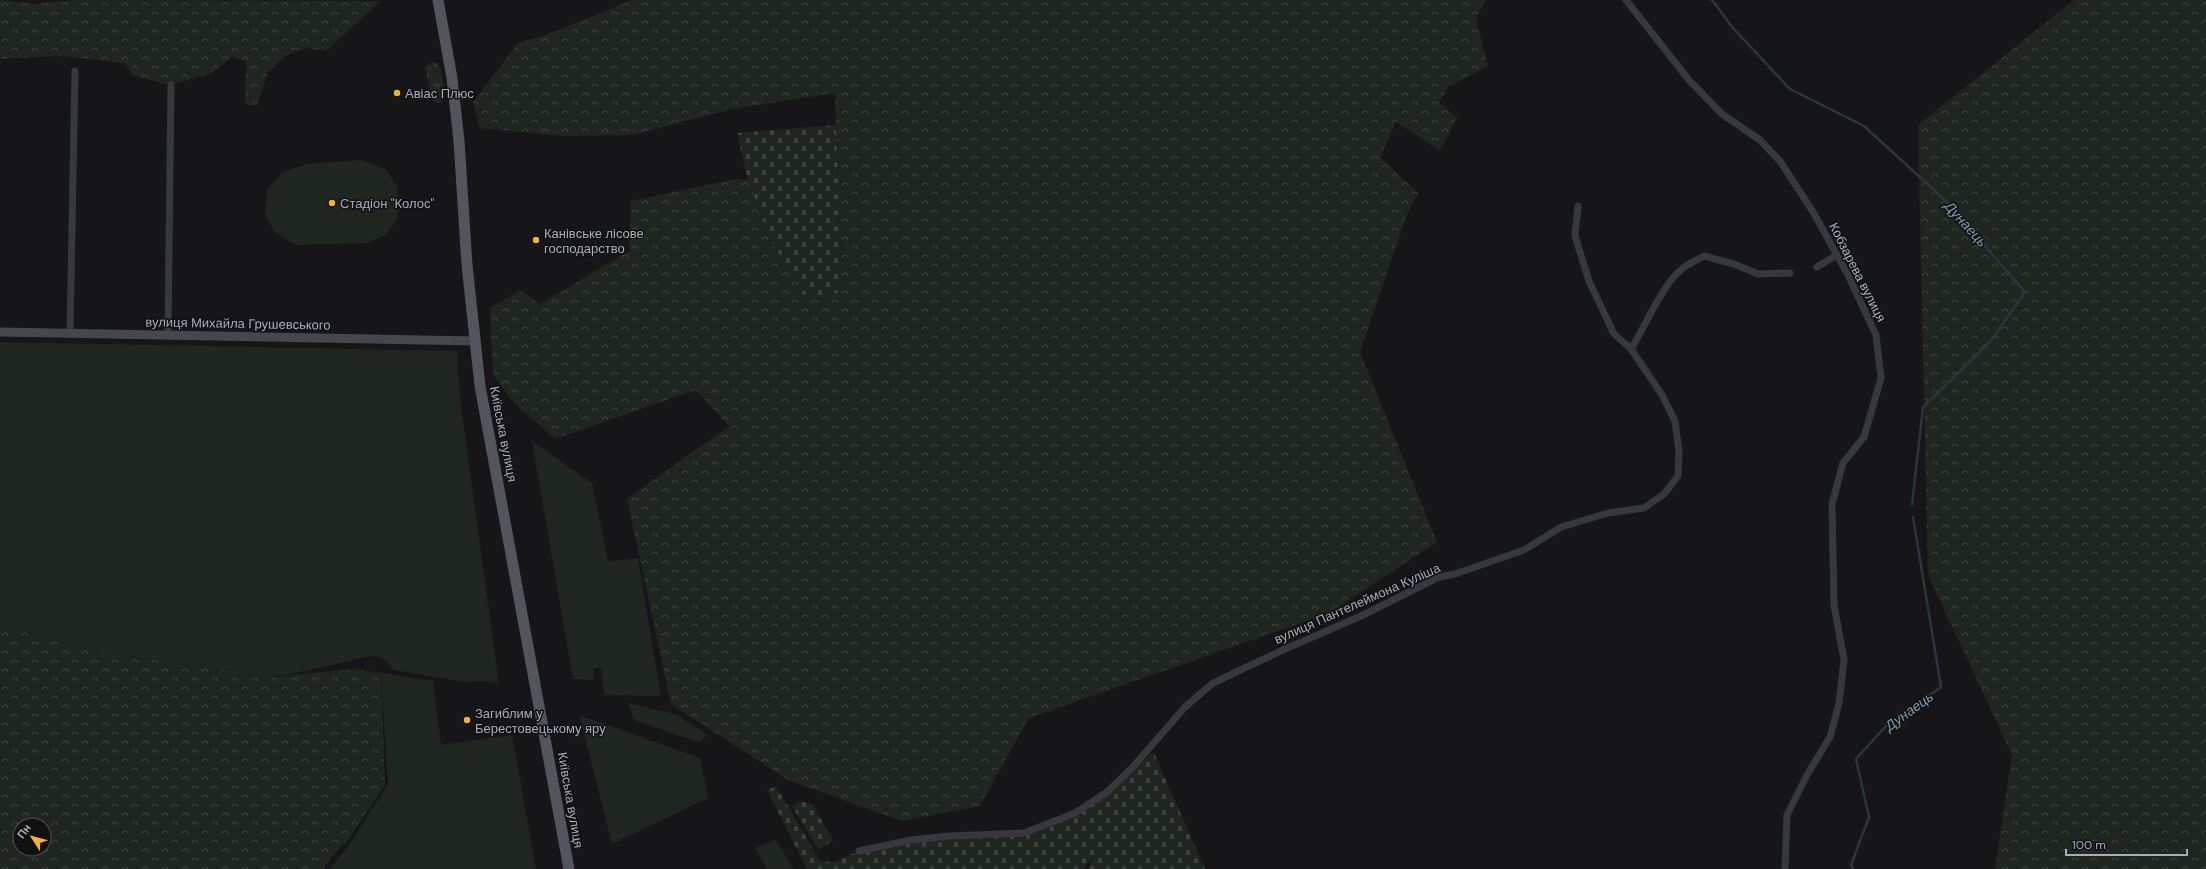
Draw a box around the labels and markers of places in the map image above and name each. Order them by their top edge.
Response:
place label: Авіас Плюс [405,85,474,102]
marker: Авіас Плюс [392,88,402,98]
place label: Стадіон "Колос" [340,195,435,212]
marker: Стадіон "Колос" [327,198,337,208]
place label: Канівське лісове господарство [544,225,644,257]
marker: Канівське лісове господарство [531,235,541,245]
place label: Загиблим у Берестовецькому яру [475,705,606,737]
marker: Загиблим у Берестовецькому яру [462,715,472,725]

